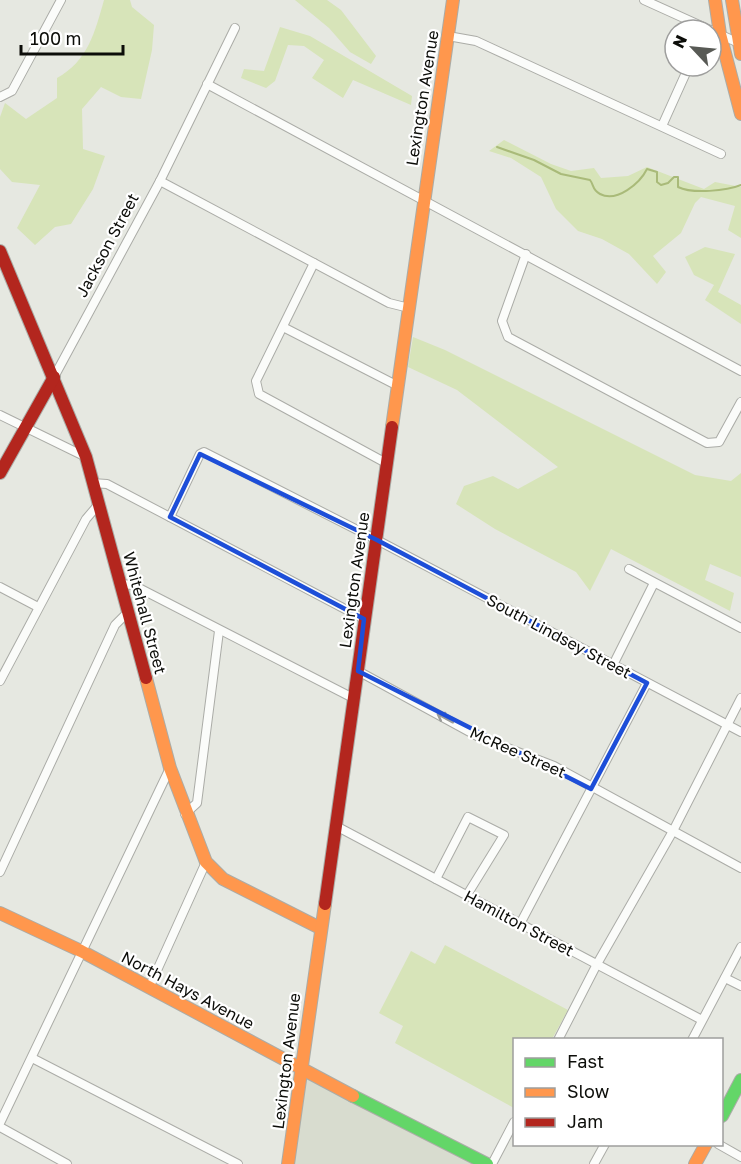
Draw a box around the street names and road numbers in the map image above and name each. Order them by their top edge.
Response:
street label: Lexington Avenue [401,29,443,167]
street label: Jackson Street [71,190,143,300]
street label: Lexington Avenue [335,511,373,649]
street label: Whitehall Street [119,550,171,676]
street label: South Lindsey Street [483,589,635,683]
street label: McRee Street [467,722,569,782]
street label: Hamilton Street [461,886,577,960]
street label: North Hays Avenue [118,947,258,1033]
street label: Lexington Avenue [268,992,304,1130]

